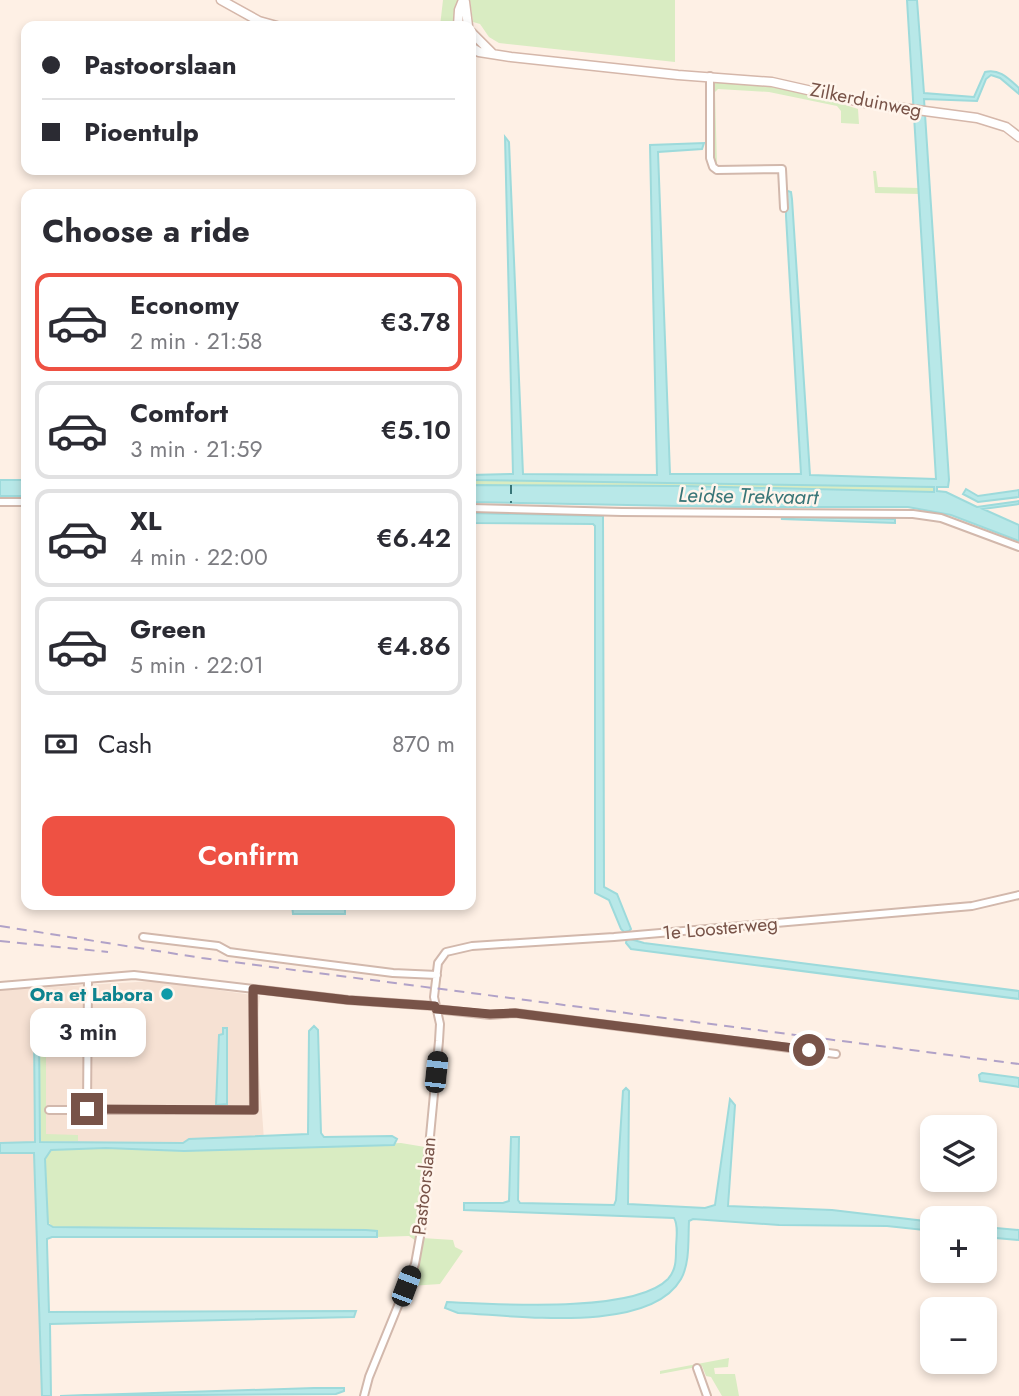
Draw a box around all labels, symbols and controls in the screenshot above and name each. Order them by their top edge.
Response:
text: Pastoorslaan [84,46,237,84]
street label: Zilkerduinweg [808,76,924,124]
text: Pioentulp [84,113,199,151]
text: Choose a ride [42,208,250,254]
text: Economy [130,286,239,324]
icon: car [46,291,109,354]
text: €3.78 [381,303,451,341]
text: 2 min · 21:58 [130,324,263,358]
text: Comfort [130,394,228,432]
icon: car [46,399,109,462]
text: €5.10 [381,411,451,449]
text: 3 min · 21:59 [130,432,263,466]
water label: Leidse Trekvaart [678,480,819,512]
text: XL [130,502,162,540]
icon: car [46,507,109,570]
text: €6.42 [376,519,451,557]
text: 4 min · 22:00 [130,540,268,574]
text: Green [130,610,206,648]
icon: car [46,615,109,678]
text: €4.86 [377,627,451,665]
text: 5 min · 22:01 [130,648,264,682]
icon: cash [42,725,80,763]
text: Cash [98,725,152,763]
text: 870 m [392,727,455,761]
button: Confirm [42,816,455,896]
street label: 1e Loosterweg [661,910,779,946]
place label: Ora et Labora [30,981,153,1008]
marker: Ora et Labora [159,986,175,1002]
callout: 3 min [29,1007,145,1056]
text: 3 min [59,1015,117,1049]
route start [793,1034,825,1066]
car [424,1050,449,1094]
route end [71,1093,103,1125]
map controls [920,1115,997,1374]
button: layers [920,1115,997,1192]
street label: Pastoorslaan [405,1135,443,1237]
button: + [920,1206,997,1283]
car [389,1263,424,1309]
button: − [920,1297,997,1374]

